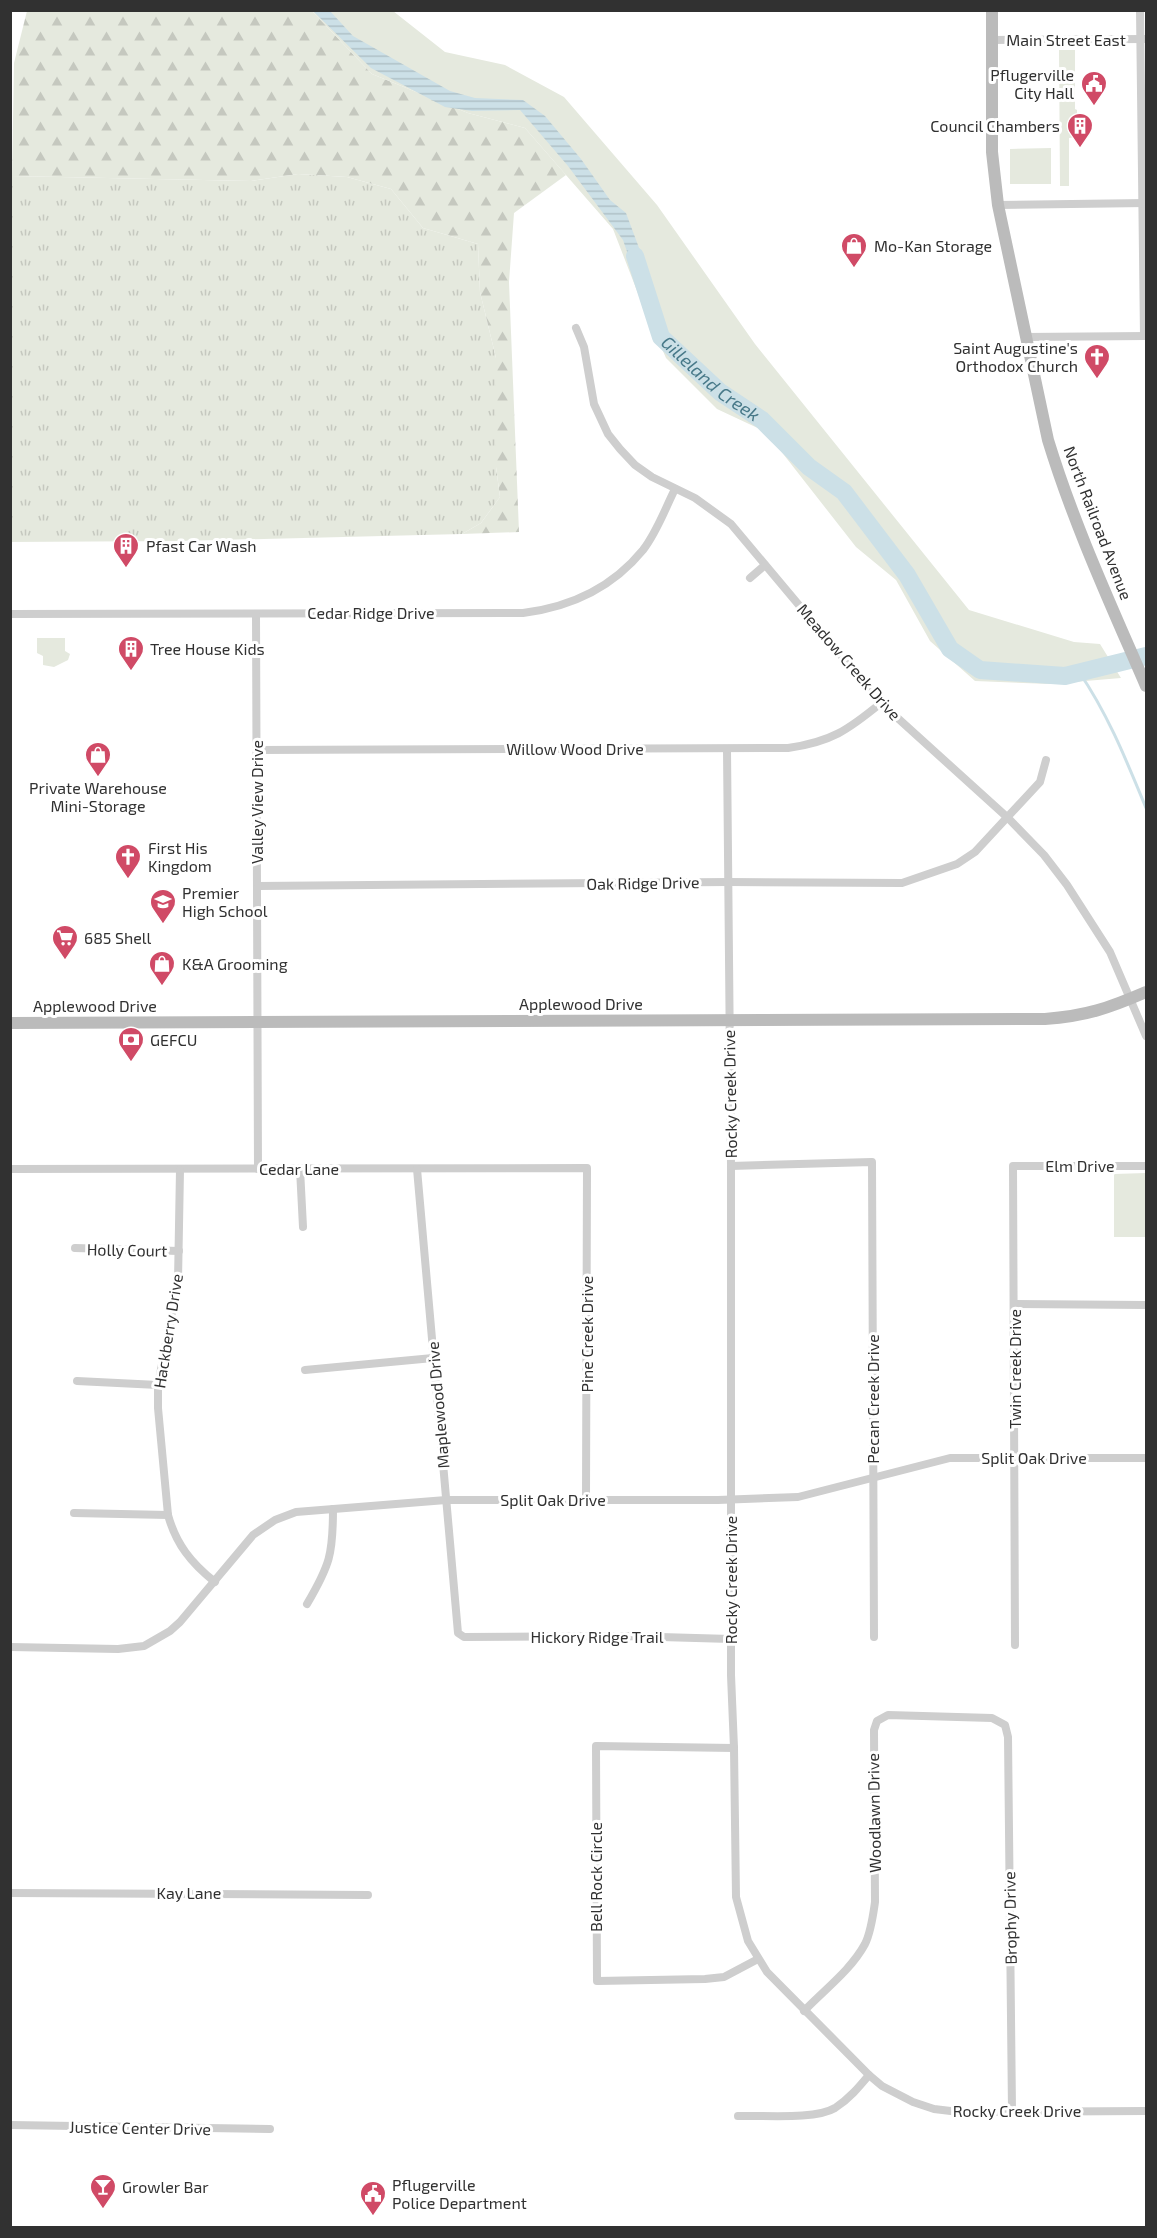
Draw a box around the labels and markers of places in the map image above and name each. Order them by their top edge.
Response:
place label: Pflugerville City Hall [990,65,1074,102]
public building icon: Pflugerville City Hall [1079,69,1109,107]
building icon: Council Chambers [1065,111,1095,149]
place label: Council Chambers [930,116,1060,135]
shop icon: Mo-Kan Storage [839,231,869,269]
place label: Mo-Kan Storage [874,236,992,255]
place label: Saint Augustine's Orthodox Church [953,338,1078,375]
church icon: Saint Augustine's Orthodox Church [1082,342,1112,380]
building icon: Pfast Car Wash [111,531,141,569]
place label: Pfast Car Wash [146,536,257,555]
building icon: Tree House Kids [116,634,146,672]
place label: Tree House Kids [150,639,265,658]
shop icon: Private Warehouse Mini-Storage [83,740,113,778]
place label: Private Warehouse Mini-Storage [29,778,167,815]
place label: First His Kingdom [148,838,212,875]
church icon: First His Kingdom [113,842,143,880]
place label: Premier High School [182,883,268,920]
school or university icon: Premier High School [148,887,178,925]
supermarket icon: 685 Shell [50,923,80,961]
place label: 685 Shell [84,928,152,947]
shop icon: K&A Grooming [147,949,177,987]
place label: K&A Grooming [182,954,288,973]
bank icon: GEFCU [116,1025,146,1063]
place label: GEFCU [150,1030,197,1049]
bar icon: Growler Bar [88,2172,118,2210]
place label: Pflugerville Police Department [392,2175,527,2212]
place label: Growler Bar [122,2177,209,2196]
public building icon: Pflugerville Police Department [358,2179,388,2217]

